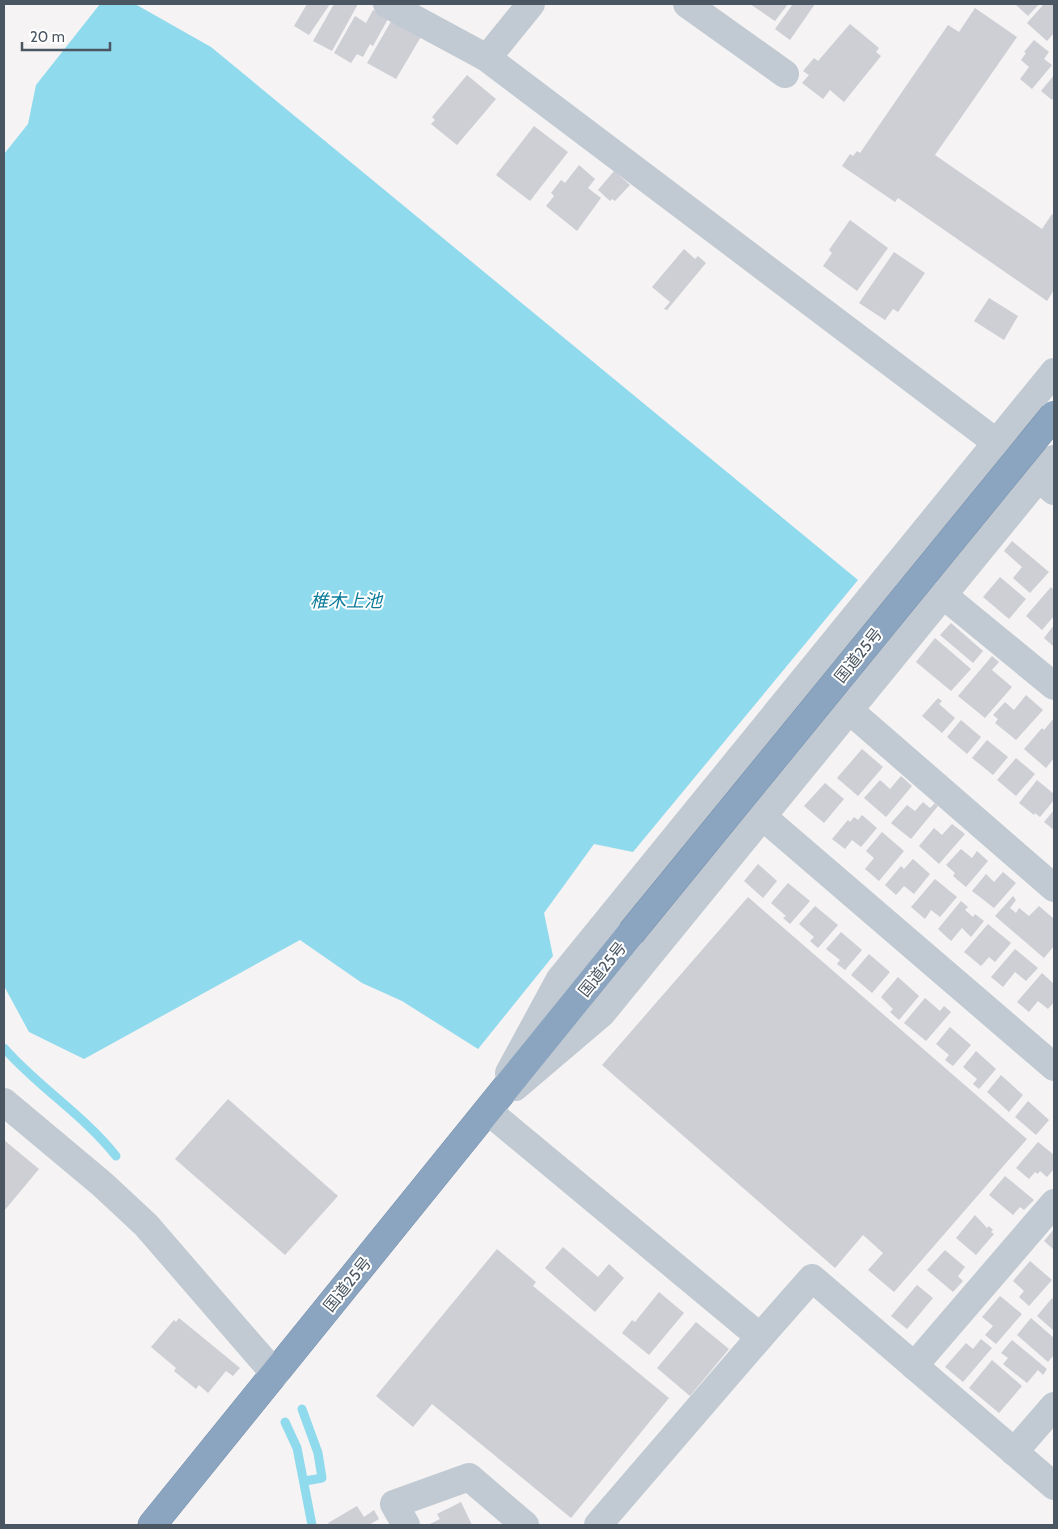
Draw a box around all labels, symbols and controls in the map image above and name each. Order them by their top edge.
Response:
scale bar [22,20,110,52]
text: 20 m [30,28,65,46]
water label: 椎木上池 [310,590,384,612]
street label: 国道25号 [831,624,886,687]
street label: 国道25号 [575,938,630,1001]
street label: 国道25号 [320,1253,375,1316]

